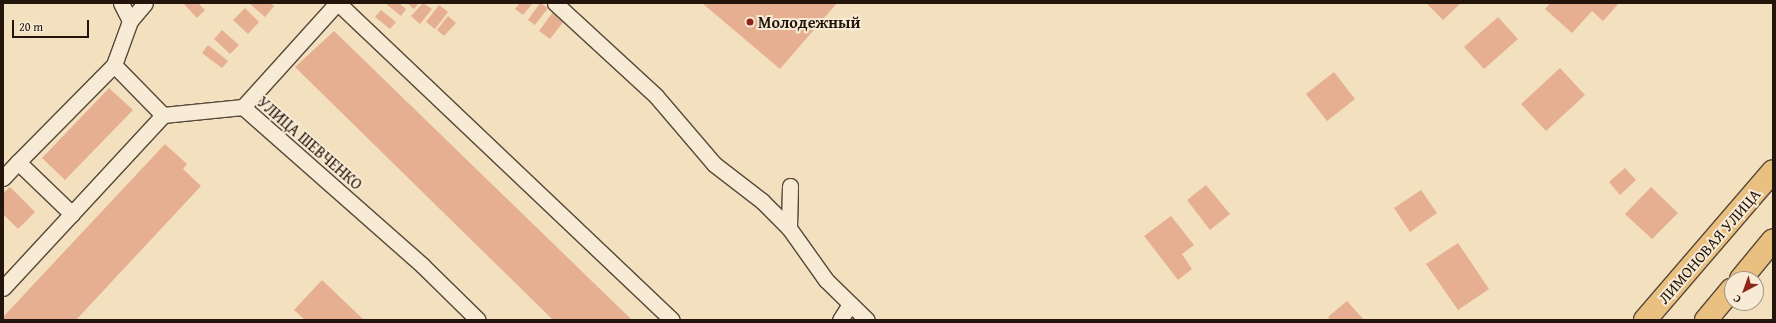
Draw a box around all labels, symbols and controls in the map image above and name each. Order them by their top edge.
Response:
scale bar [14,12,91,38]
place label: Молодежный [758,12,860,32]
marker: Молодежный [745,17,755,27]
text: 20 m [19,18,43,35]
street label: УЛИЦА ШЕВЧЕНКО [254,92,366,194]
street label: ЛИМОНОВАЯ УЛИЦА [1654,185,1764,307]
north arrow [1724,271,1764,311]
text: С [1729,291,1744,307]

